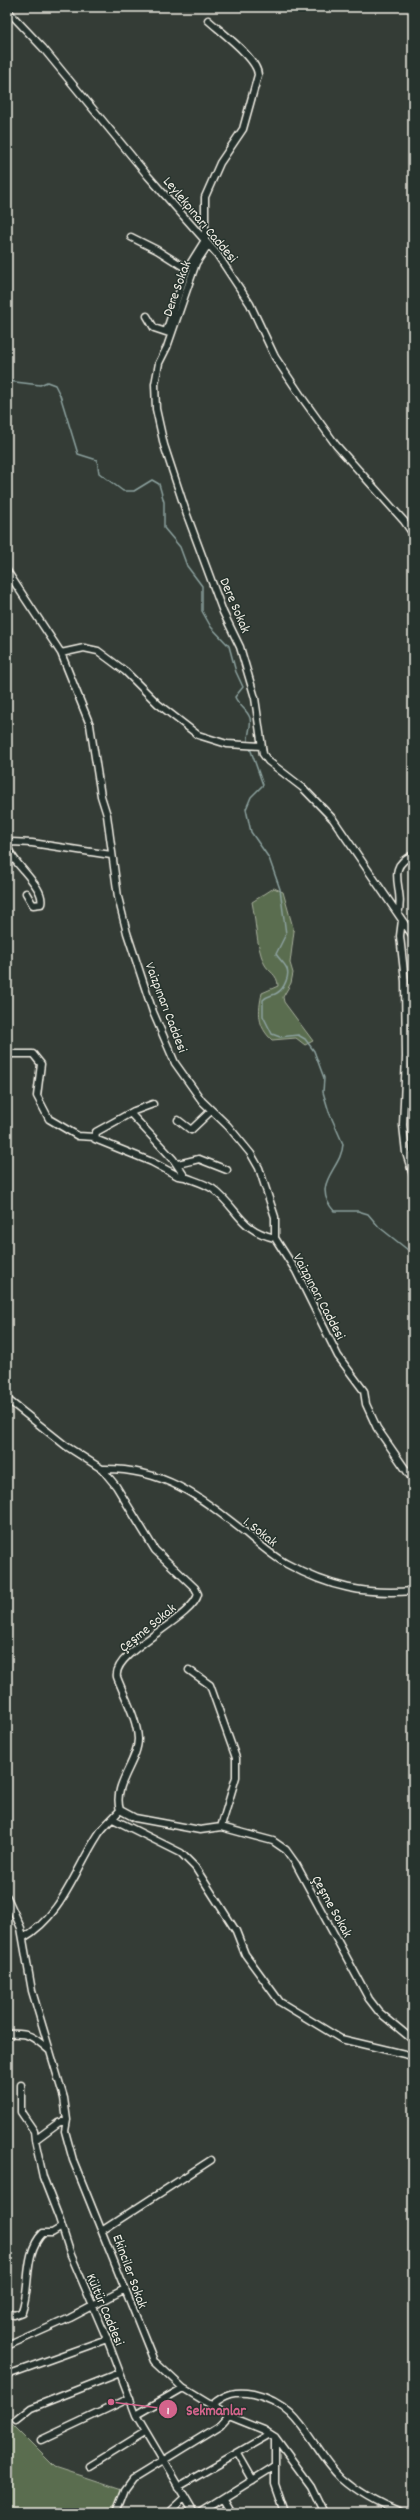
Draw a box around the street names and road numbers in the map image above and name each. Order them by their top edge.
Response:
street label: Leylekpınarı Caddesi [157,173,242,268]
street label: Dere Sokak [158,258,197,320]
street label: Dere Sokak [214,575,255,637]
street label: Vaizpınarı Caddesi [139,960,192,1056]
street label: Vaizpınarı Caddesi [287,1250,350,1344]
street label: 1. Sokak [238,1513,282,1553]
street label: Çeşme Sokak [115,1599,181,1658]
street label: Çeşme Sokak [306,1872,357,1942]
street label: Ekinciler Sokak [106,2232,152,2312]
street label: Kültür Caddesi [80,2271,129,2349]

